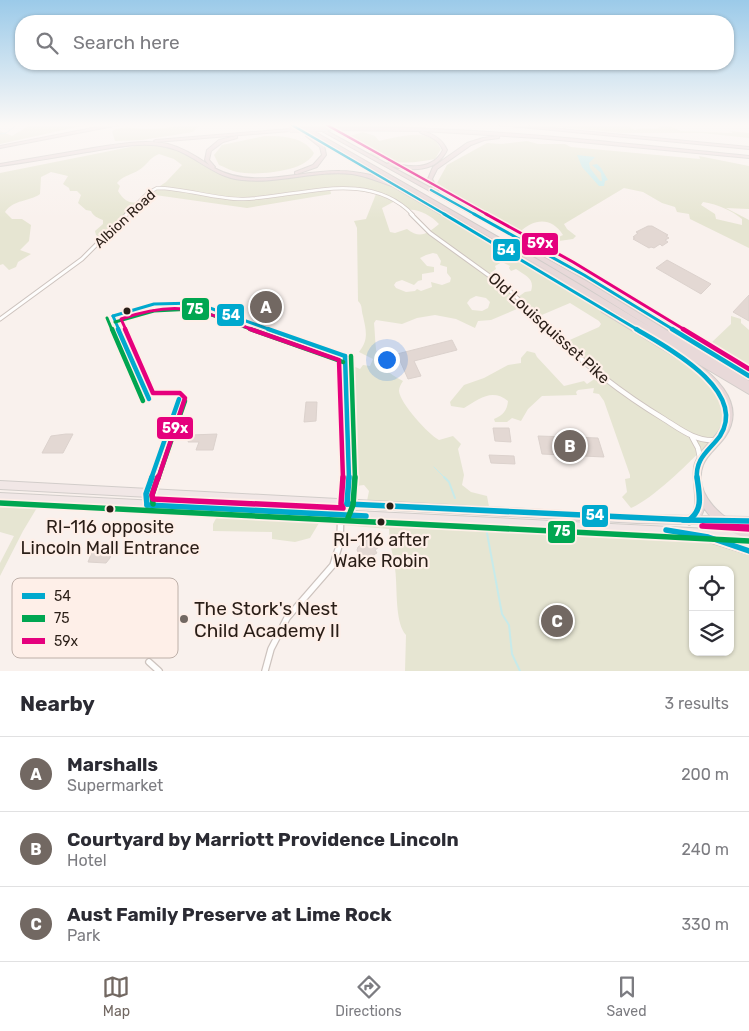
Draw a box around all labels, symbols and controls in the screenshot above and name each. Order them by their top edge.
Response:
search box [15,15,734,70]
icon: search [33,29,61,57]
text: Search here [73,31,180,54]
street label: Albion Road [91,186,159,252]
line badge: 59x [521,232,559,256]
text: 59x [527,235,554,252]
line badge: 54 [492,238,521,262]
text: 54 [497,242,516,259]
street label: Old Louisquisset Pike [484,268,614,388]
pin: A [250,288,282,326]
line badge: 75 [181,297,210,321]
text: 75 [186,301,204,318]
line badge: 54 [216,303,245,327]
unlabelled marker [122,306,132,316]
text: 54 [222,307,241,324]
your location [374,347,400,373]
line badge: 59x [156,416,194,440]
text: 59x [162,420,189,437]
pin: B [554,427,586,465]
unlabelled marker [385,501,395,511]
marker: RI-116 opposite Lincoln Mall Entrance [105,504,115,514]
line badge: 54 [581,504,609,528]
text: 54 [586,507,605,524]
place label: RI-116 opposite Lincoln Mall Entrance [20,516,200,559]
marker: RI-116 after Wake Robin [376,517,386,527]
line badge: 75 [547,520,576,544]
text: 75 [553,523,571,540]
place label: RI-116 after Wake Robin [333,529,429,572]
map controls [689,566,734,656]
button: locate [689,566,734,611]
legend [12,578,178,658]
text: 54 [54,588,71,605]
place label: The Stork's Nest Child Academy II [194,597,340,642]
pin: C [541,602,573,640]
text: 75 [54,610,70,627]
button: layers [689,611,734,656]
marker: The Stork's Nest Child Academy II [178,613,190,625]
text: 59x [54,633,79,650]
text: Nearby [20,691,95,716]
text: 3 results [664,694,729,713]
text: Marshalls [67,753,158,776]
text: A [30,765,42,784]
text: 200 m [681,765,729,784]
text: Supermarket [67,776,163,795]
text: Courtyard by Marriott Providence Lincoln [67,828,459,851]
text: B [30,840,42,859]
text: 240 m [682,840,729,859]
text: Hotel [67,851,107,870]
text: Aust Family Preserve at Lime Rock [67,903,392,926]
text: C [30,915,42,934]
text: 330 m [681,915,729,934]
text: Park [67,926,100,945]
tab: Map [102,973,130,1020]
tab: Directions [335,973,402,1020]
tab: Saved [607,973,647,1020]

